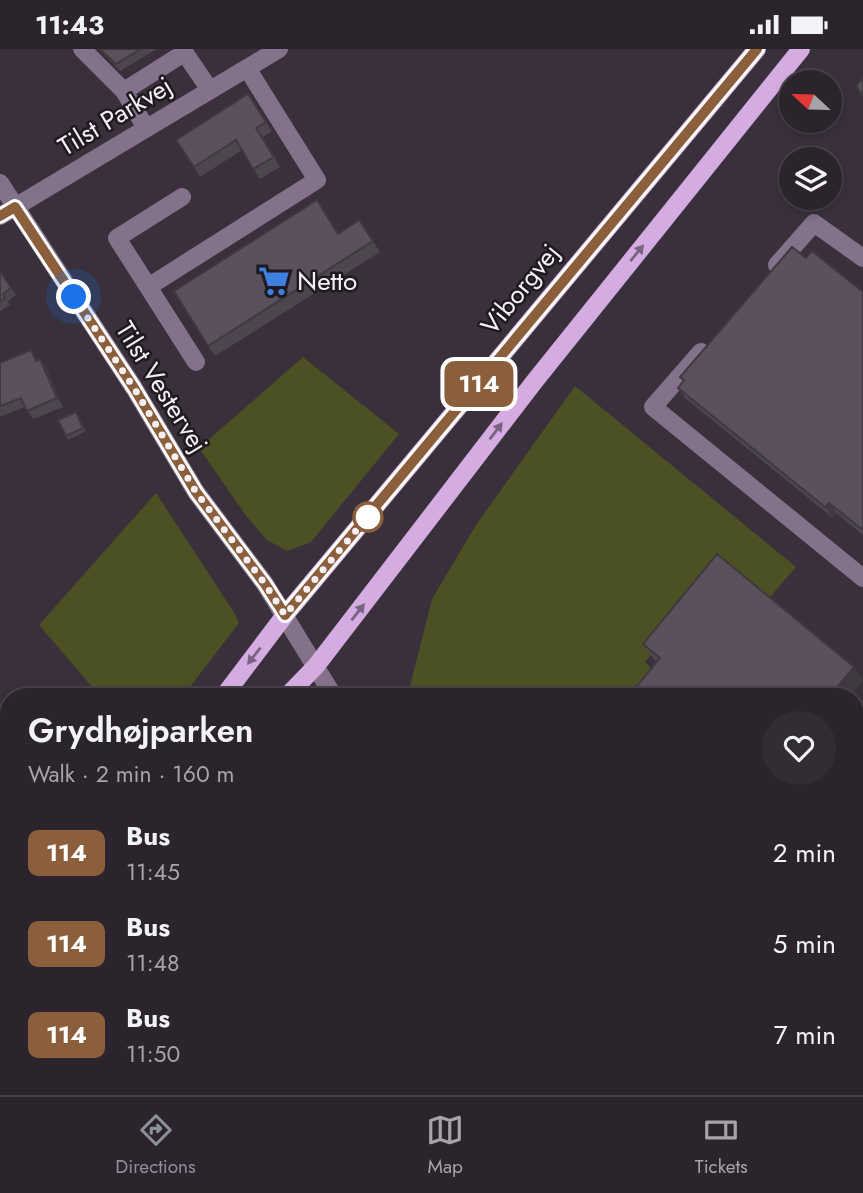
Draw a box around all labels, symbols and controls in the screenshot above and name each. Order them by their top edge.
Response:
text: 11:43 [35,6,104,44]
street label: Tilst Parkvej [51,67,179,165]
north arrow [779,70,842,133]
map controls [779,70,842,210]
button: layers [779,147,842,210]
street label: Viborgvej [471,235,569,343]
one-way arrow [630,244,645,262]
place label: Netto [297,262,357,300]
supermarket icon: Netto [257,264,291,298]
your location [56,279,91,314]
street label: Tilst Vestervej [107,314,217,460]
line badge: 114 [439,361,519,407]
text: 114 [458,366,500,401]
one-way arrow [489,422,503,440]
unlabelled marker [353,502,383,532]
one-way arrow [350,603,365,621]
one-way arrow [248,647,262,665]
text: Grydhøjparken [28,707,253,754]
button: heart [762,711,836,785]
text: Walk · 2 min · 160 m [28,757,235,791]
text: Bus [126,817,170,855]
text: 2 min [773,834,836,872]
text: 114 [46,835,87,870]
text: 11:45 [126,855,180,889]
text: Bus [126,908,170,946]
text: 5 min [773,925,836,963]
text: 114 [46,926,87,961]
text: 11:48 [126,946,180,980]
text: Bus [126,999,170,1037]
text: 7 min [774,1016,836,1054]
text: 114 [46,1017,87,1052]
text: 11:50 [126,1037,180,1071]
tab: Directions [115,1111,196,1180]
tab: Map [426,1111,464,1180]
tab: Tickets [695,1111,748,1180]

